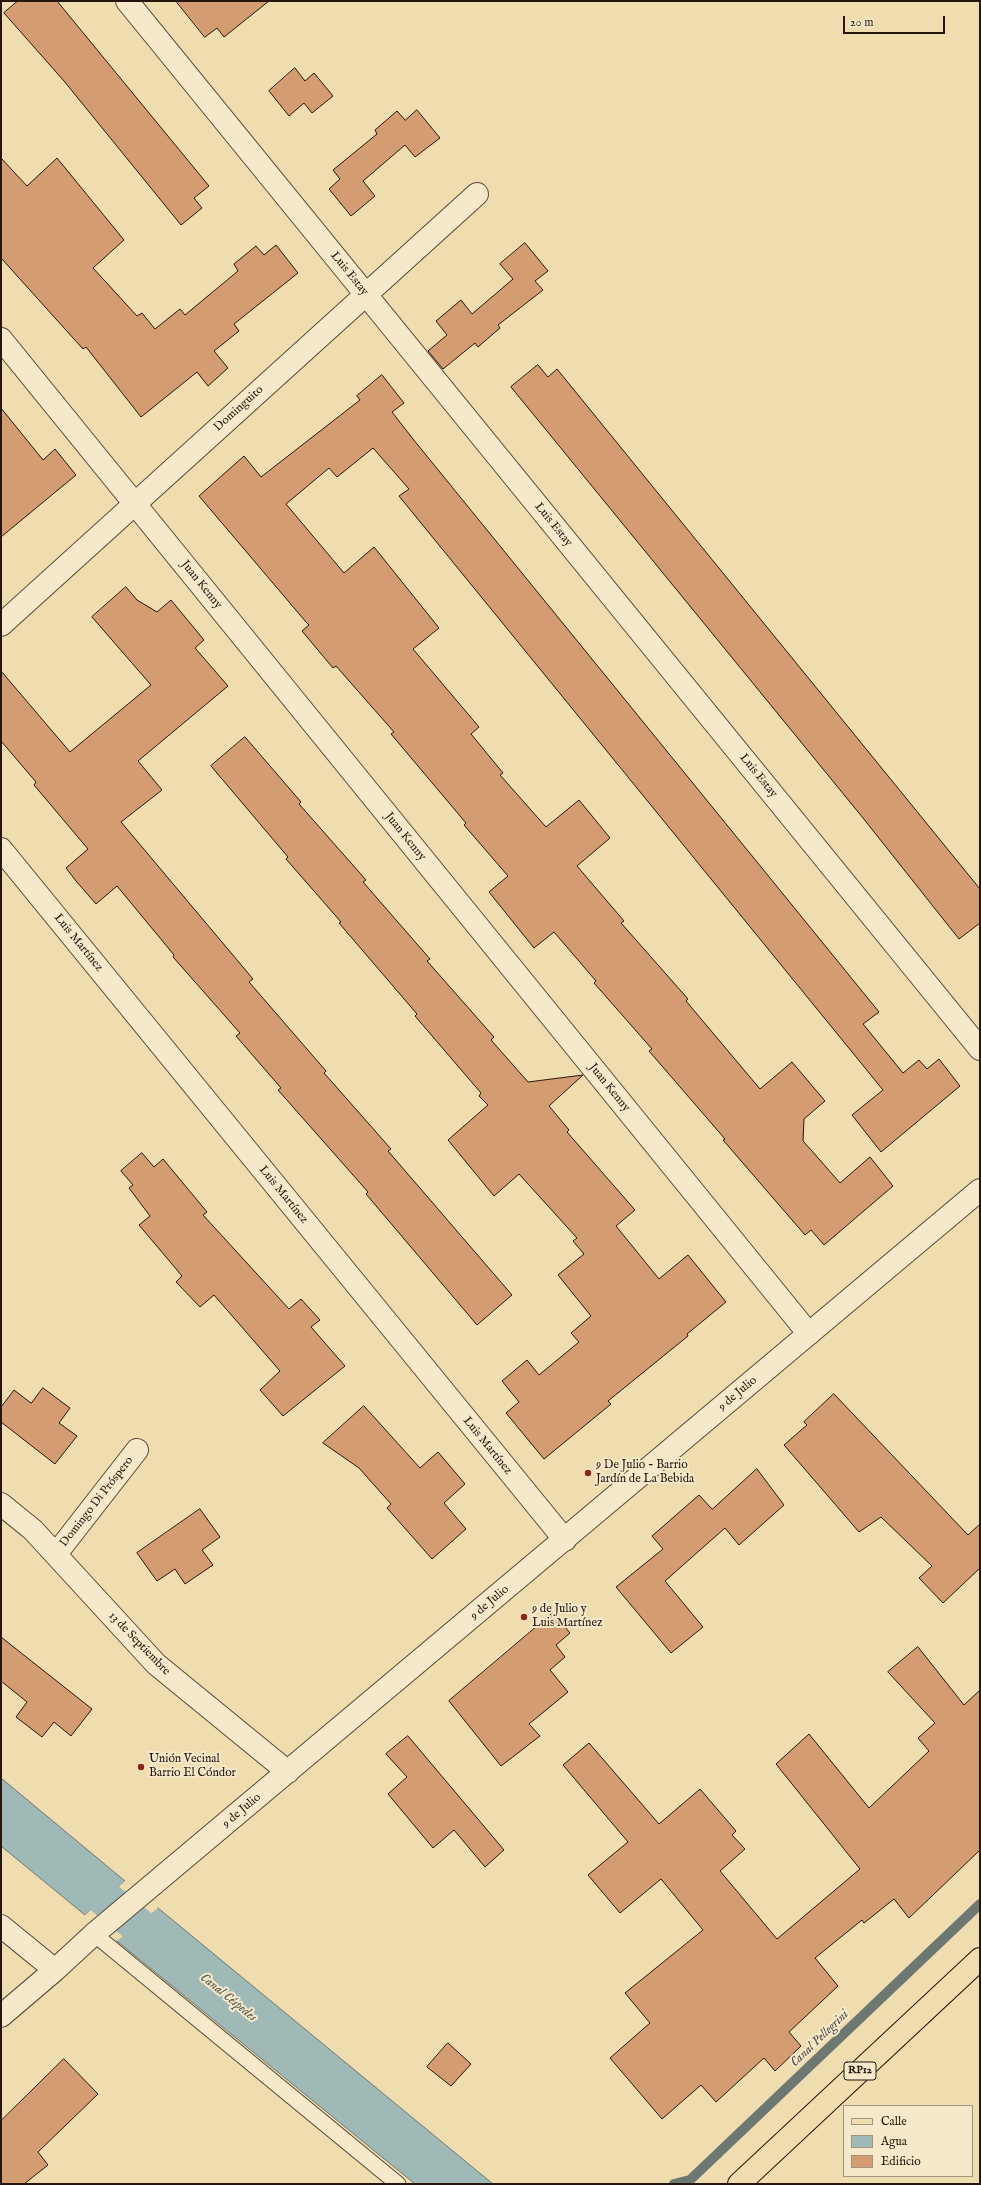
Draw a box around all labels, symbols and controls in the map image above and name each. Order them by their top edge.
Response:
scale bar [845,8,947,34]
text: 20 m [850,15,873,30]
street label: Luis Estay [327,249,371,299]
street label: Dominguito [211,383,267,435]
street label: Luis Estay [531,500,575,550]
street label: Juan Kenny [177,558,225,612]
street label: Luis Estay [736,751,780,801]
street label: Juan Kenny [381,810,429,864]
street label: Luis Martínez [50,911,106,975]
street label: Juan Kenny [585,1061,633,1115]
street label: Luis Martínez [255,1163,311,1227]
street label: 9 de Julio [716,1374,760,1414]
street label: Luis Martínez [459,1414,515,1478]
street label: Domingo Di Próspero [57,1454,137,1550]
place label: 9 De Julio - Barrio Jardín de La Bebida [596,1459,694,1487]
marker: 9 De Julio - Barrio Jardín de La Bebida [583,1468,593,1478]
street label: 9 de Julio [468,1583,512,1623]
place label: 9 de Julio y Luis Martínez [532,1603,602,1631]
street label: 13 de Septiembre [105,1609,173,1679]
marker: 9 de Julio y Luis Martínez [519,1612,529,1622]
place label: Unión Vecinal Barrio El Cóndor [149,1753,236,1781]
marker: Unión Vecinal Barrio El Cóndor [136,1762,146,1772]
street label: 9 de Julio [220,1791,264,1831]
water label: Canal Céspedes [197,1971,259,2025]
water label: Canal Pellegrini [788,2007,852,2071]
road number: RP12 [844,2062,876,2080]
legend [843,2105,973,2177]
text: Calle [881,2114,907,2129]
text: Agua [881,2134,907,2149]
text: Edificio [881,2154,921,2169]

